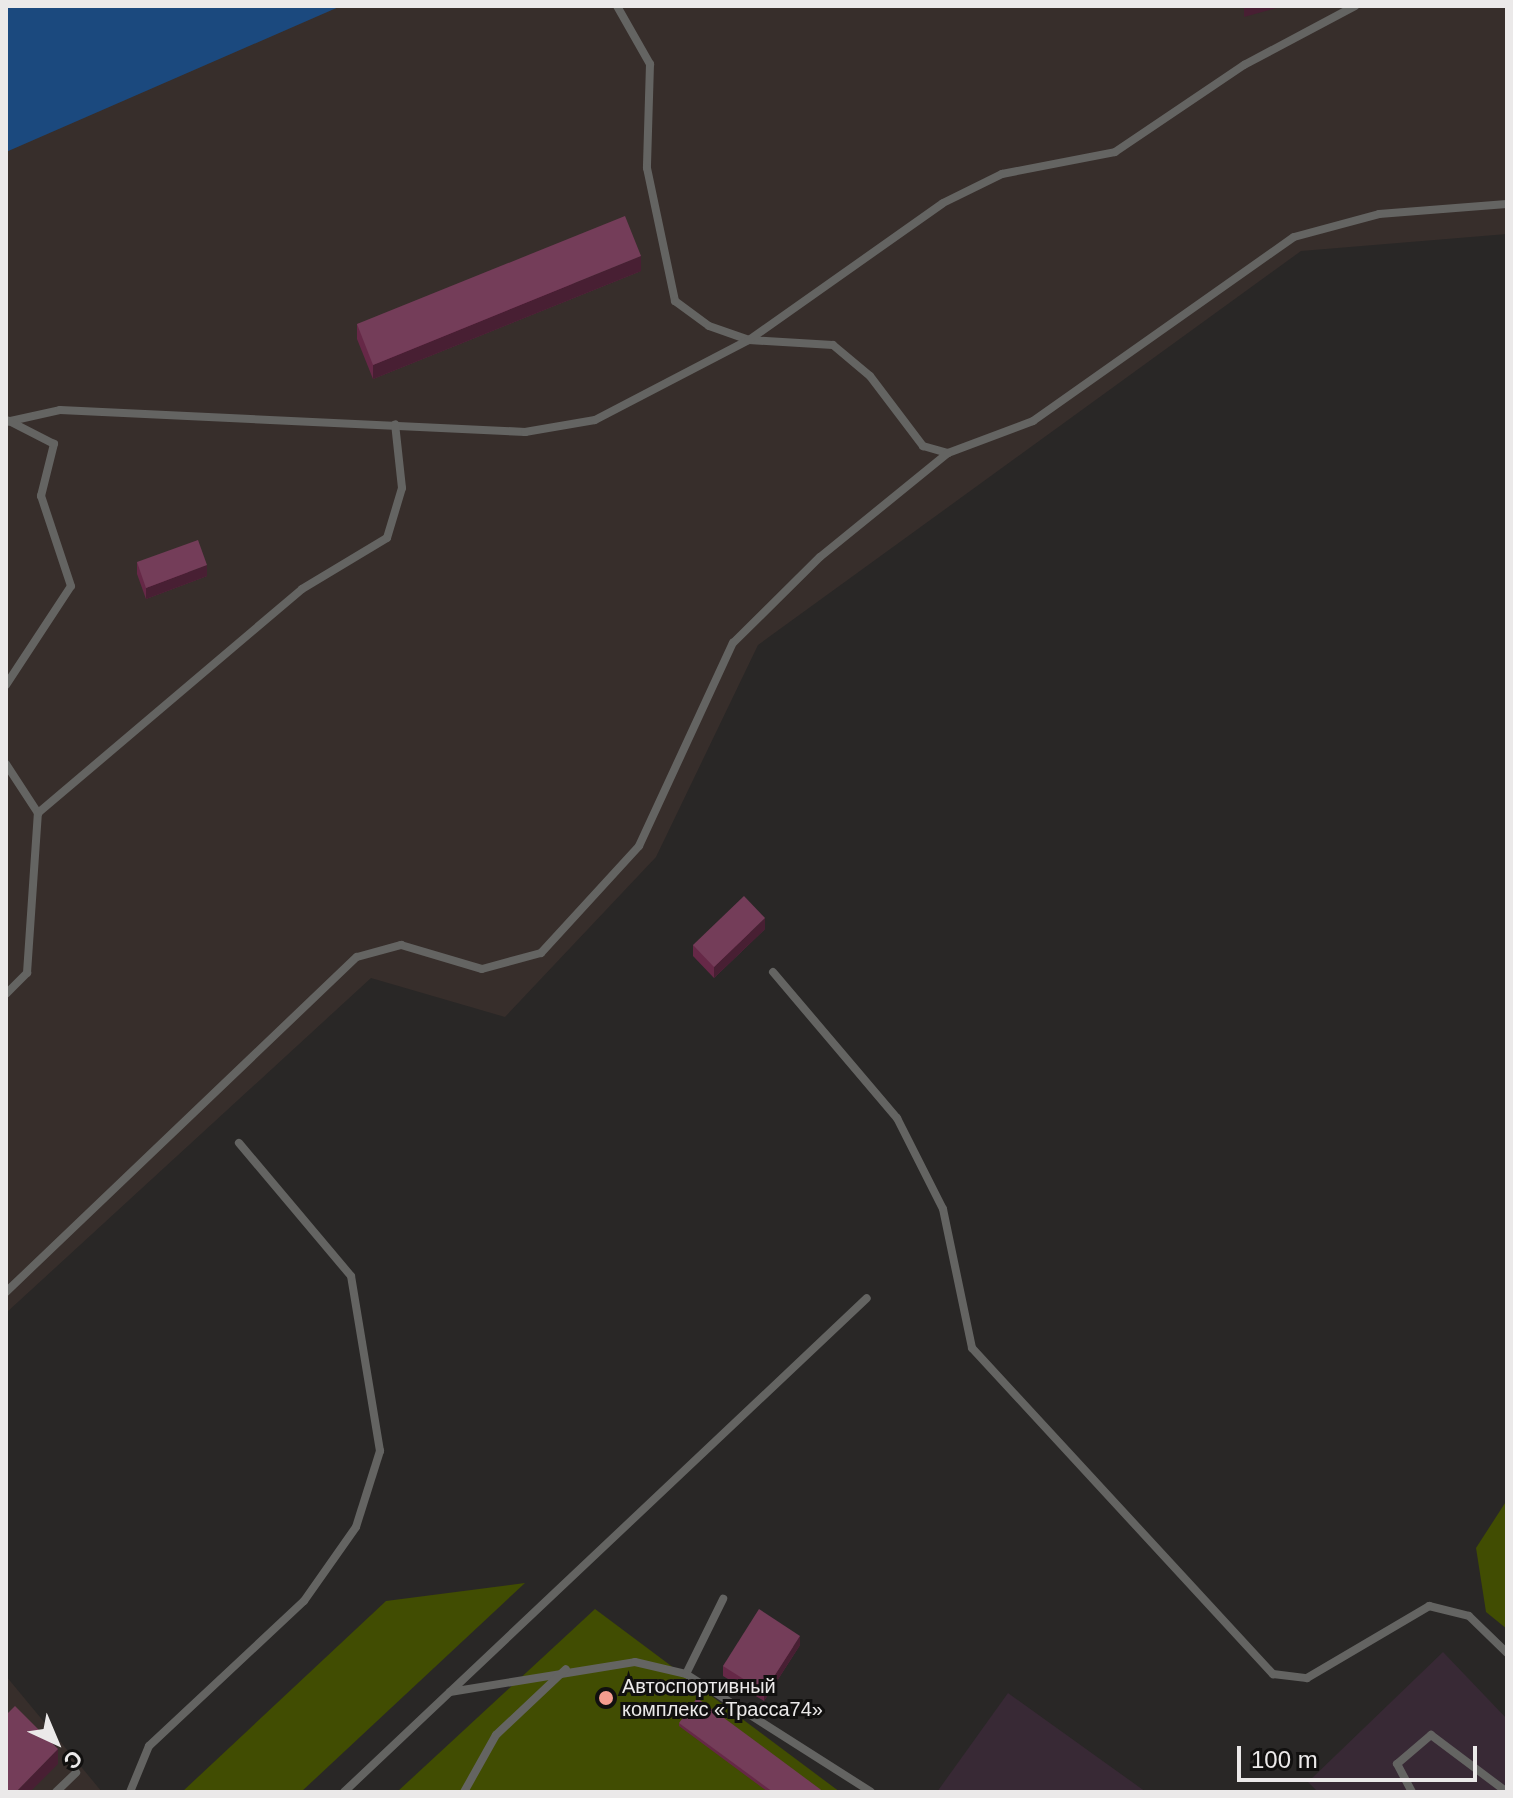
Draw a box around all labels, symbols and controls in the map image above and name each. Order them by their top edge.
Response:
place label: Автоспортивный комплекс «Трасса74» [622,1674,823,1721]
marker: Автоспортивный комплекс «Трасса74» [597,1689,615,1707]
north arrow [16,1702,96,1782]
scale bar [1241,1730,1481,1780]
text: С [59,1745,87,1774]
text: 100 m [1251,1746,1318,1773]

